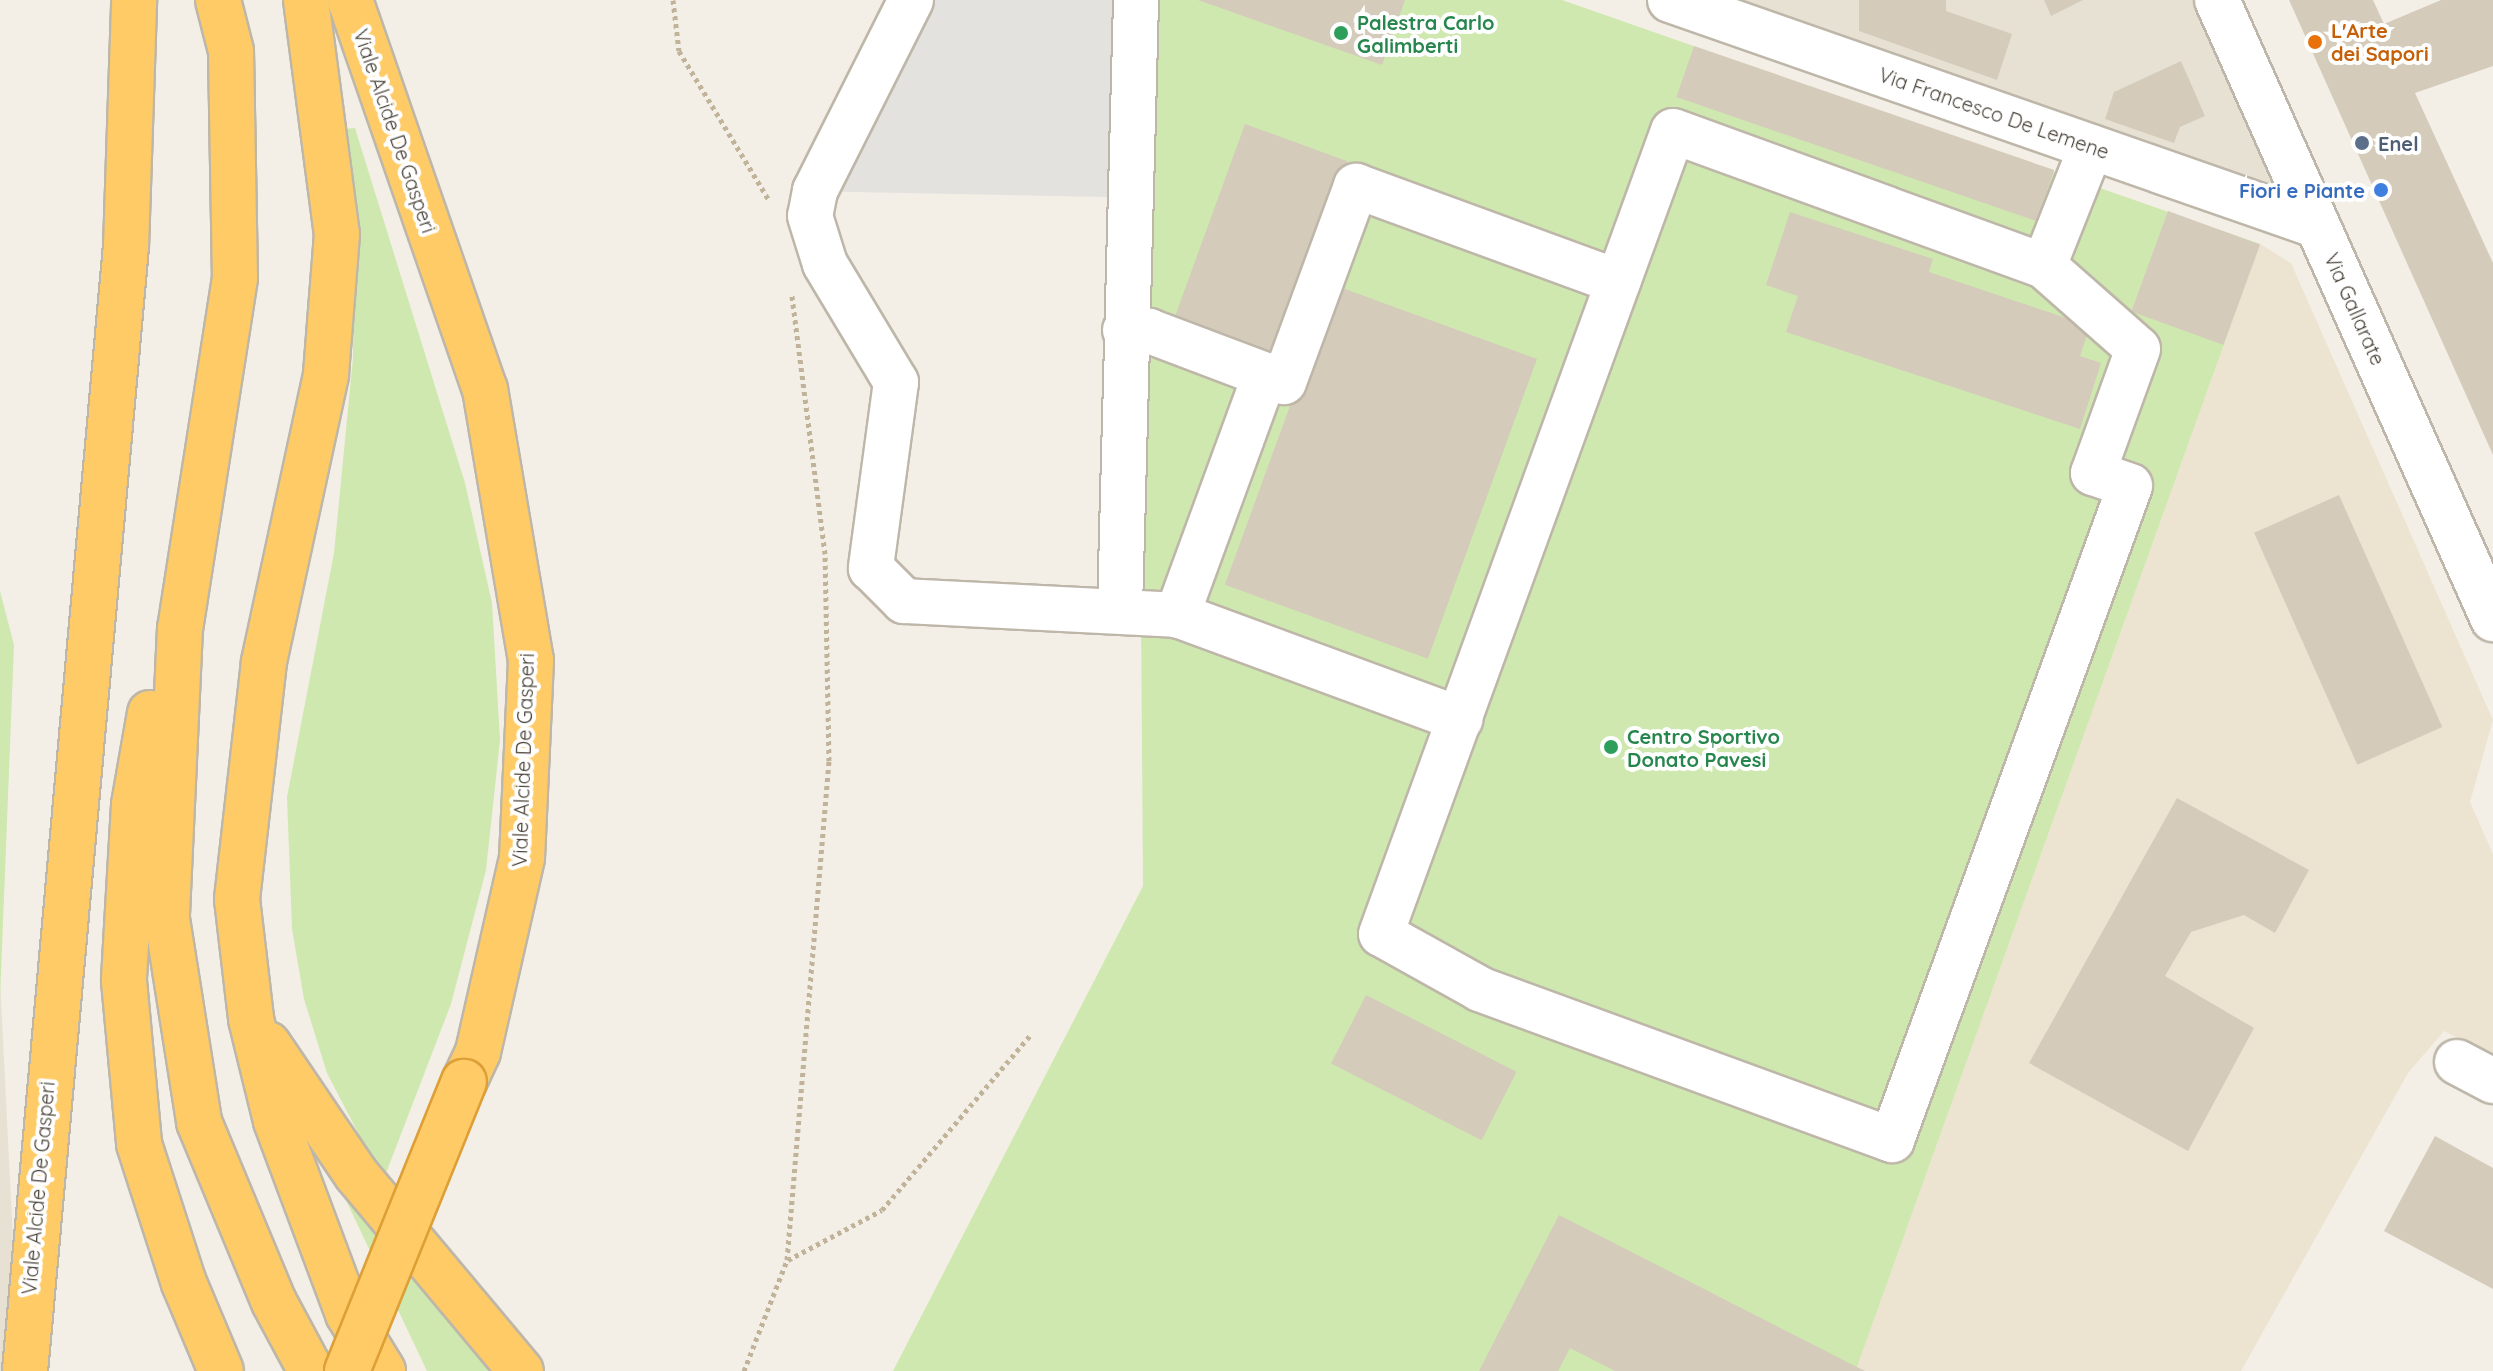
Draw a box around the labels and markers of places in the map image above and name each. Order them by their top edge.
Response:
place label: Palestra Carlo Galimberti [1357,10,1494,57]
place label: L'Arte dei Sapori [2331,18,2429,65]
marker: Palestra Carlo Galimberti [1332,24,1350,42]
marker: L'Arte dei Sapori [2306,33,2324,51]
place label: Enel [2378,131,2419,155]
marker: Enel [2353,134,2371,152]
place label: Fiori e Piante [2239,178,2365,202]
marker: Fiori e Piante [2372,181,2390,199]
place label: Centro Sportivo Donato Pavesi [1627,724,1780,771]
marker: Centro Sportivo Donato Pavesi [1602,738,1620,756]

